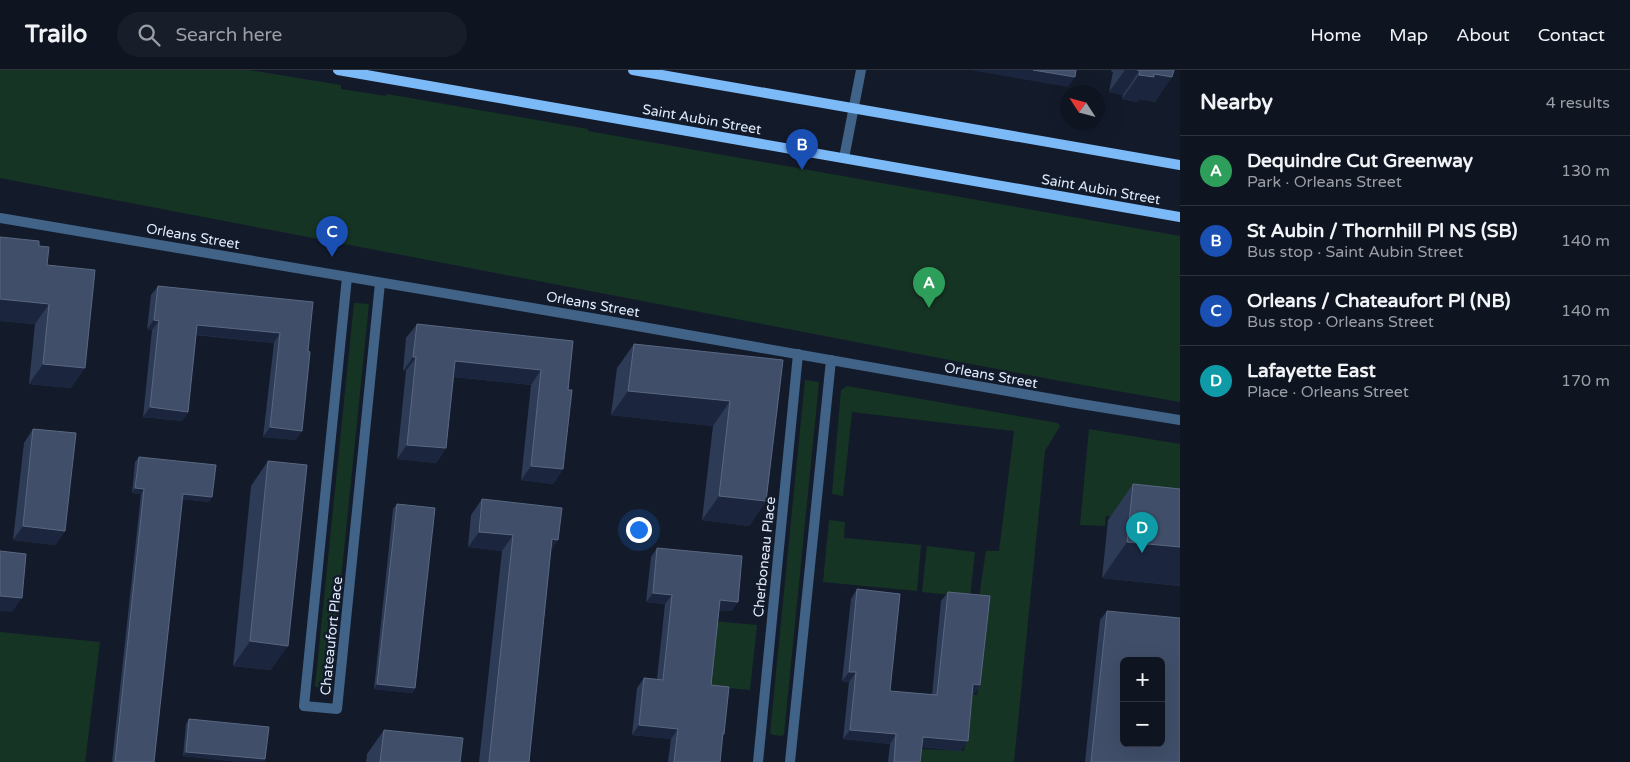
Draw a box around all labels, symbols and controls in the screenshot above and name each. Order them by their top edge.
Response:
search box [117,12,467,57]
text: Trailo [25,20,87,49]
icon: search [135,21,163,49]
text: Search here [175,24,282,46]
text: Home [1310,24,1361,46]
text: Map [1389,24,1428,46]
text: About [1456,24,1510,46]
text: Contact [1538,24,1605,46]
north arrow [1060,85,1105,130]
text: Nearby [1200,90,1273,115]
text: 4 results [1546,93,1610,113]
street label: Saint Aubin Street [641,101,763,138]
pin: B [786,129,818,170]
text: Dequindre Cut Greenway [1247,150,1473,172]
text: A [1210,161,1222,181]
text: 130 m [1561,161,1610,181]
street label: Saint Aubin Street [1040,171,1162,208]
text: Park · Orleans Street [1247,172,1402,192]
pin: C [316,216,348,257]
street label: Orleans Street [145,220,242,253]
text: St Aubin / Thornhill Pl NS (SB) [1247,220,1517,242]
text: B [1210,231,1222,251]
text: 140 m [1561,231,1610,251]
text: Bus stop · Saint Aubin Street [1247,242,1463,262]
pin: A [913,267,945,308]
street label: Orleans Street [545,288,642,321]
text: Orleans / Chateaufort Pl (NB) [1247,290,1510,312]
text: C [1210,301,1222,321]
text: 140 m [1561,301,1610,321]
text: Bus stop · Orleans Street [1247,312,1434,332]
street label: Orleans Street [943,359,1040,392]
text: Lafayette East [1247,360,1376,382]
text: D [1210,371,1222,391]
text: 170 m [1561,371,1610,391]
text: Place · Orleans Street [1247,382,1409,402]
street label: Cherboneau Place [750,496,779,618]
pin: D [1126,512,1158,553]
your location [626,517,652,543]
street label: Chateaufort Place [317,576,346,696]
map controls [1120,657,1165,747]
button: + [1120,657,1165,702]
button: − [1120,702,1165,747]

